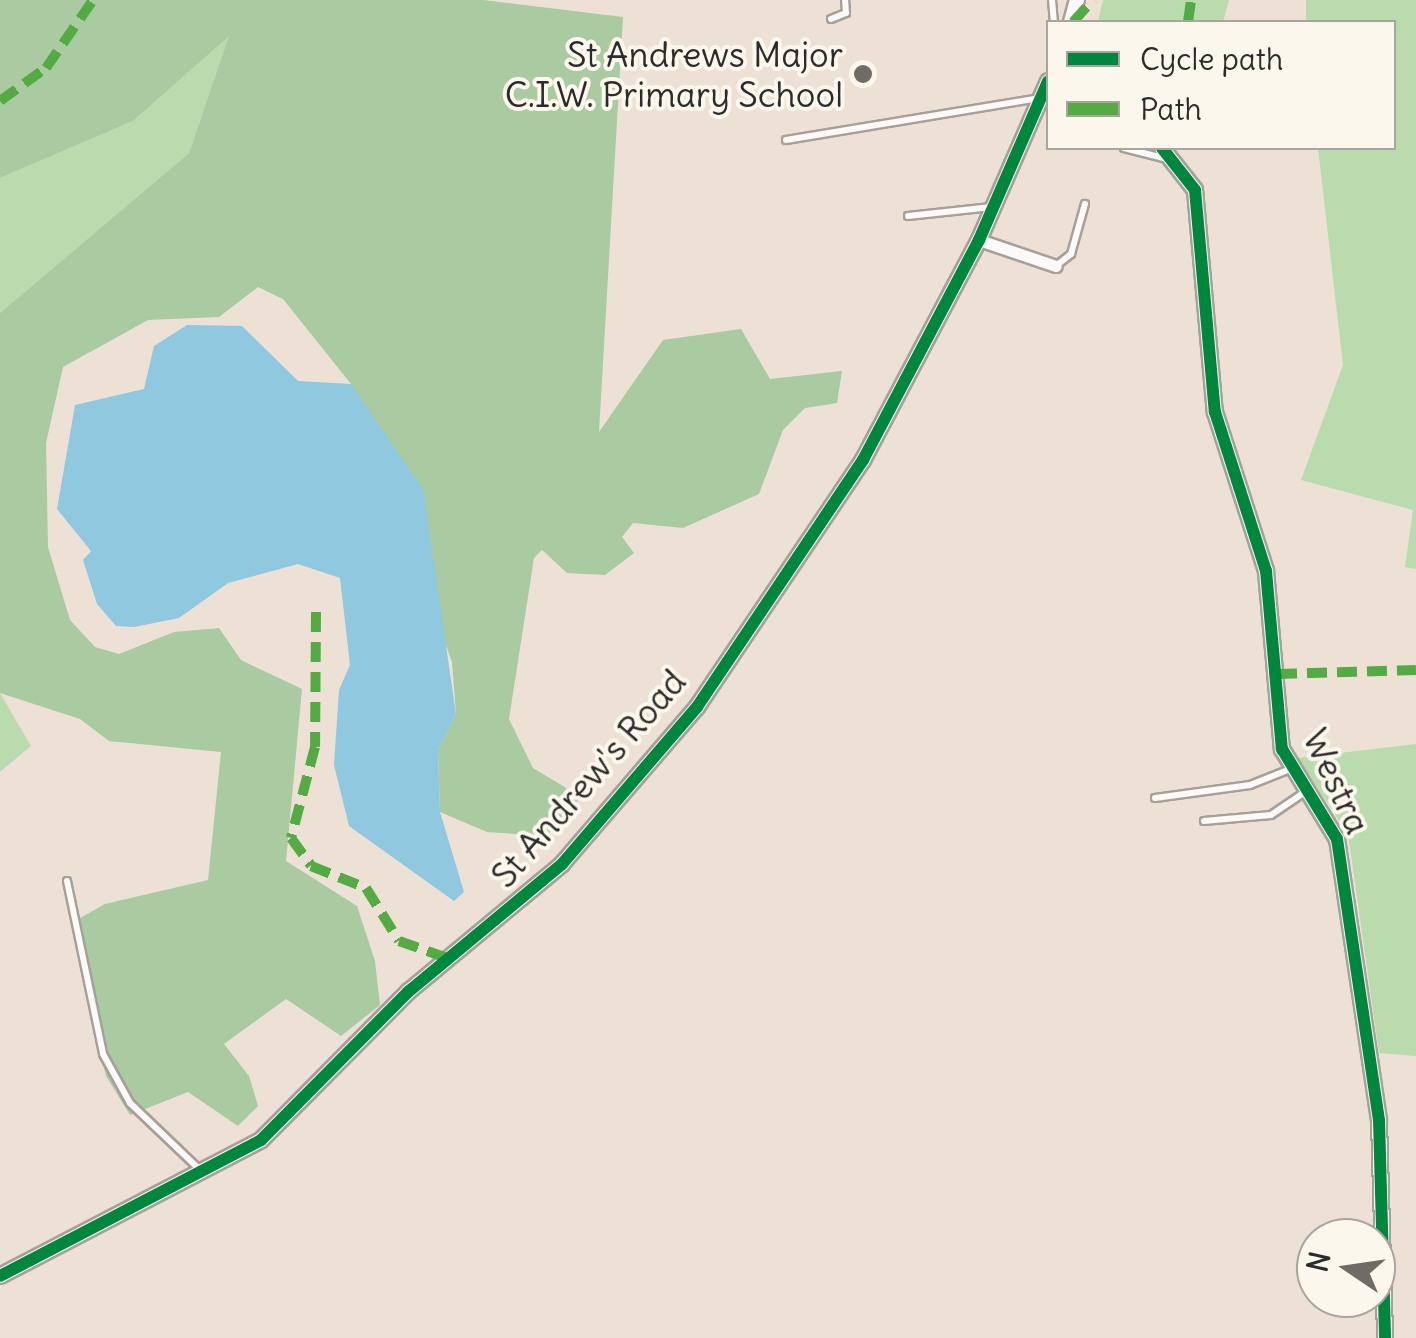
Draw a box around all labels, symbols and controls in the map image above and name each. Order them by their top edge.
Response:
legend [1046,20,1396,150]
place label: St Andrews Major C.I.W. Primary School [505,33,843,115]
text: Cycle path [1140,40,1283,78]
marker: St Andrews Major C.I.W. Primary School [852,63,874,85]
text: Path [1140,90,1202,128]
street label: St Andrew's Road [482,660,694,896]
street label: Westra [1295,722,1379,840]
north arrow [1296,1218,1396,1318]
text: N [1299,1248,1338,1275]

